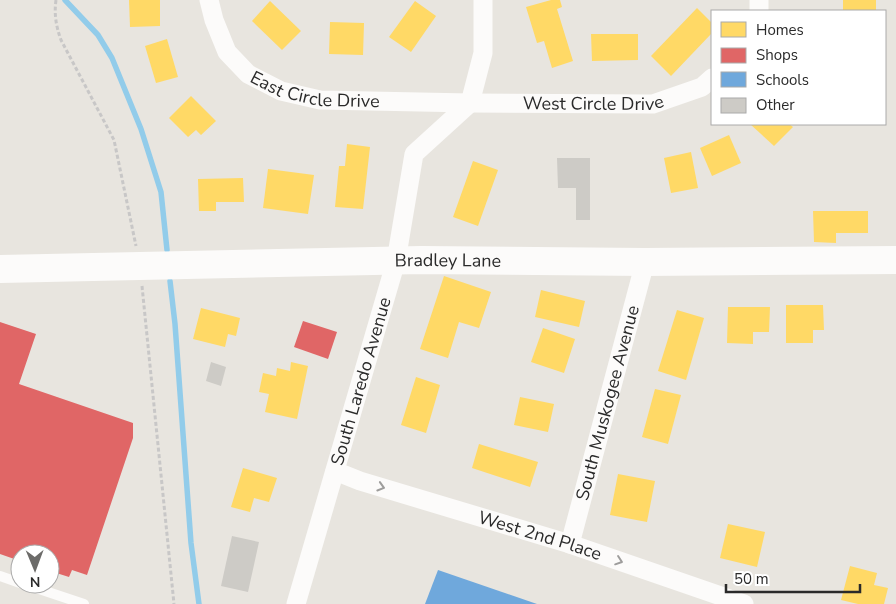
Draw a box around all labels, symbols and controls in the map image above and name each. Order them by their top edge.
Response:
legend [711,10,886,125]
text: Homes [756,20,804,40]
text: Shops [756,45,798,65]
street label: East Circle Drive [246,65,380,113]
text: Schools [756,70,809,90]
street label: West Circle Drive [523,89,667,116]
text: Other [756,95,795,115]
street label: Bradley Lane [394,248,501,273]
street label: South Laredo Avenue [325,294,397,468]
street label: South Muskogee Avenue [570,303,645,503]
one-way arrow [376,481,384,491]
street label: West 2nd Place [475,505,605,566]
north arrow [10,544,60,594]
one-way arrow [615,555,623,565]
scale bar [726,562,860,594]
text: 50 m [734,569,769,589]
text: N [30,572,41,591]

